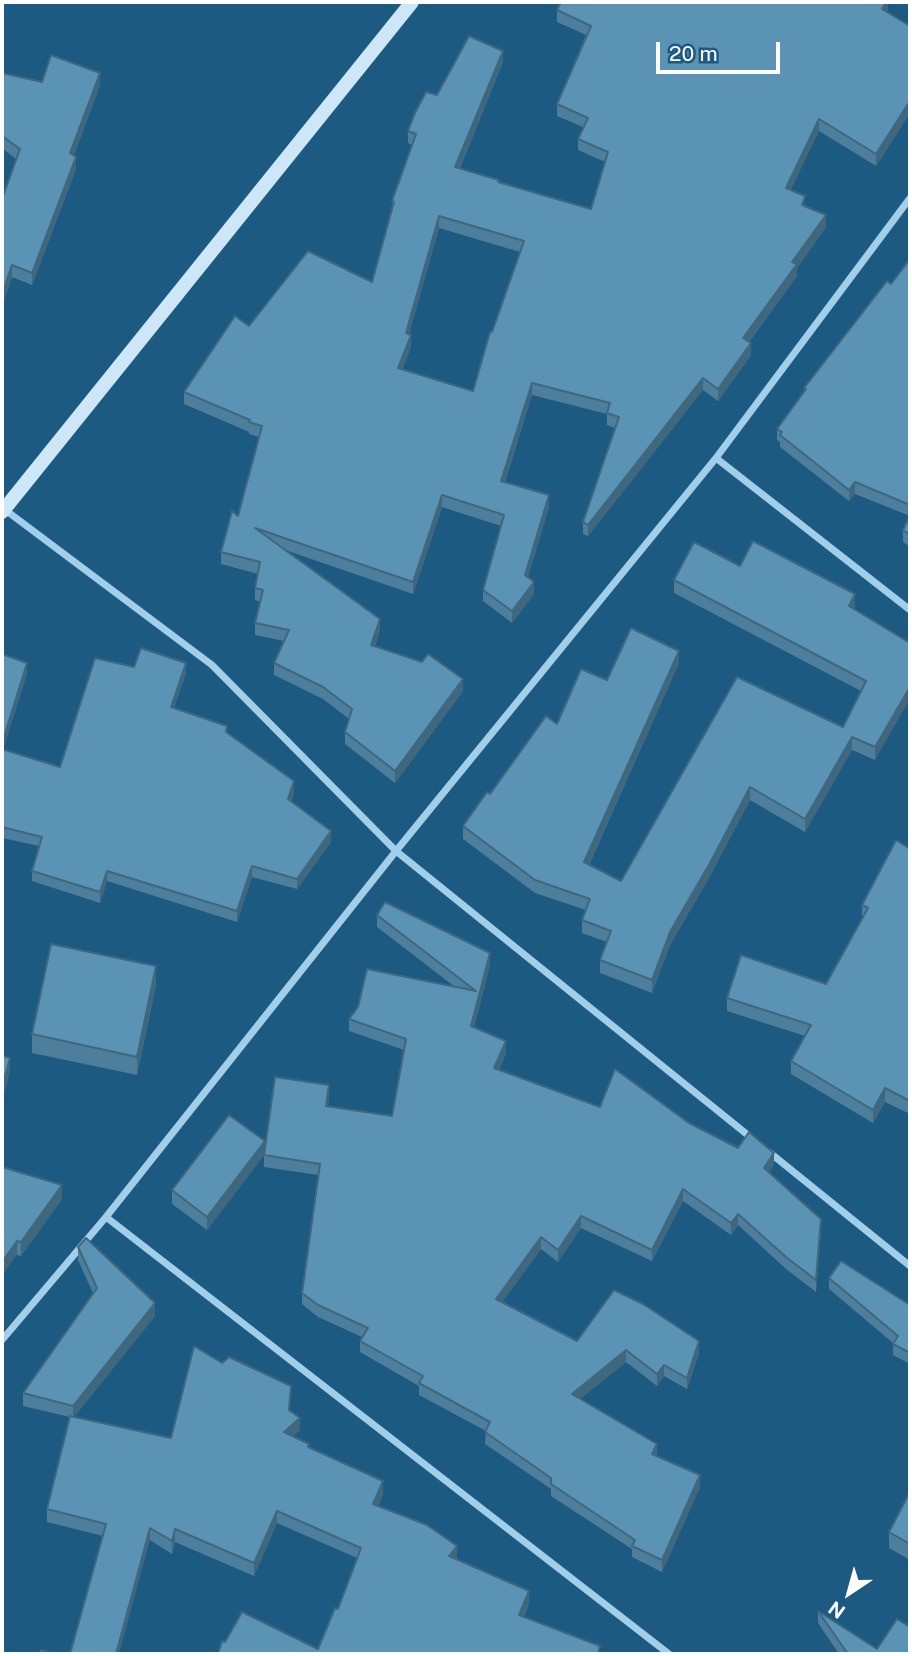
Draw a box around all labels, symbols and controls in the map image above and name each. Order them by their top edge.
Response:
scale bar [660,28,784,72]
text: 20 m [669,41,718,66]
north arrow [814,1558,884,1628]
text: N [824,1597,849,1623]

